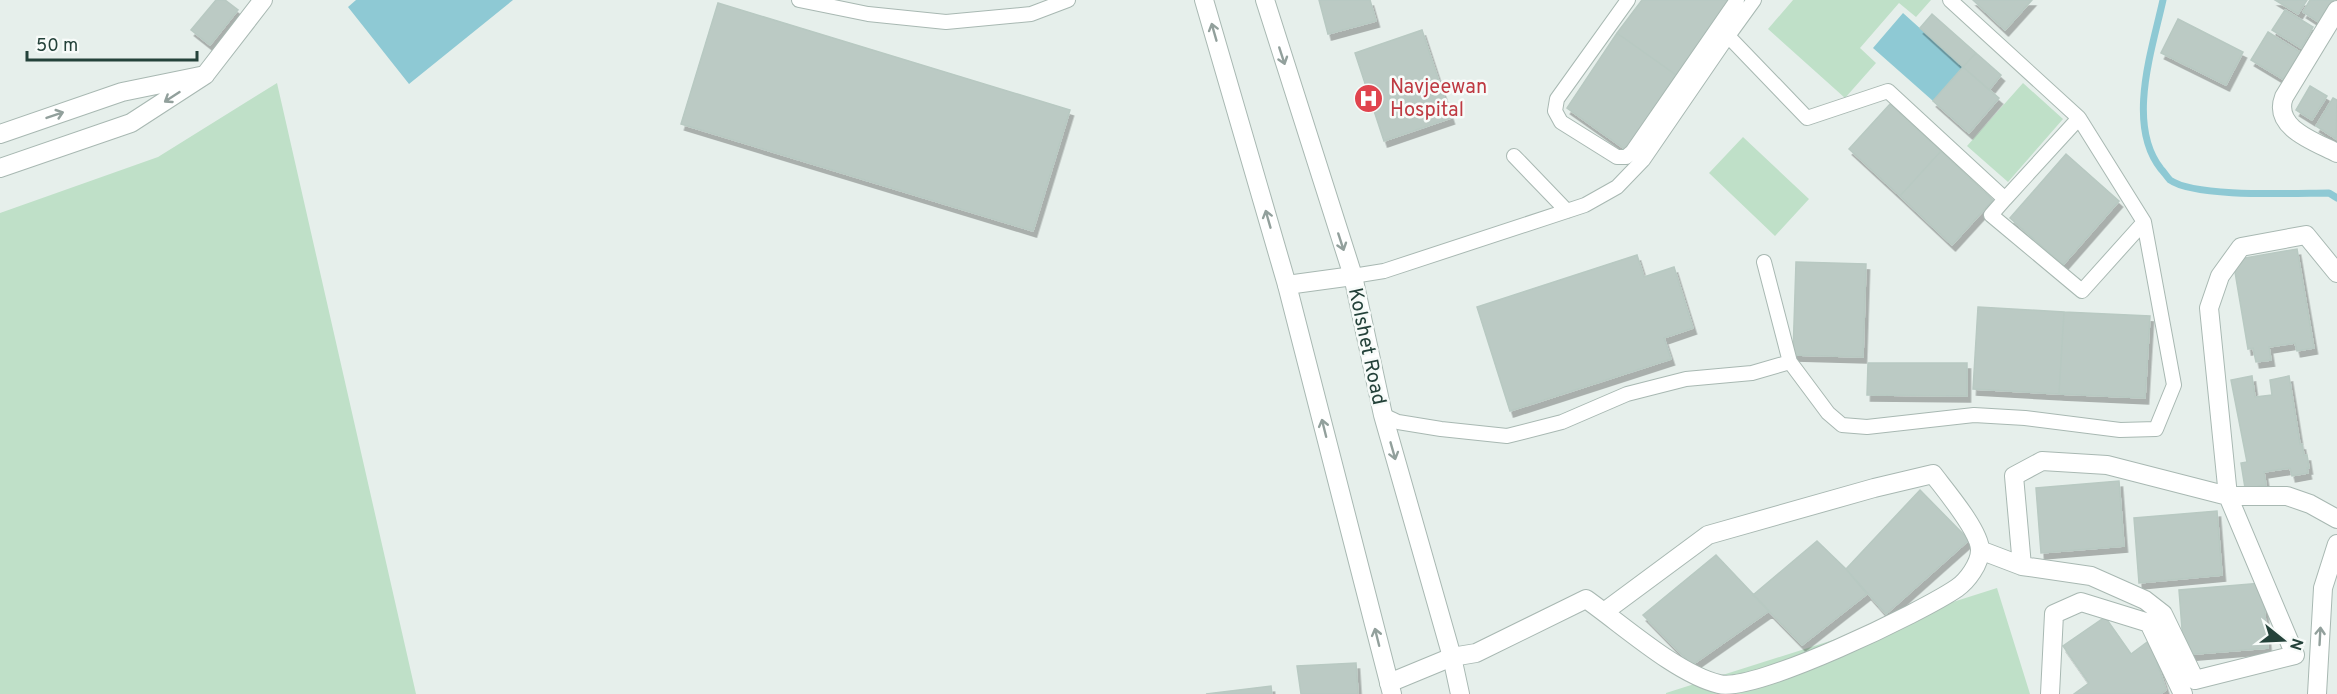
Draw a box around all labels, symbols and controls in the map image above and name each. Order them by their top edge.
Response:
one-way arrow [1208,23,1219,42]
scale bar [27,24,196,62]
text: 50 m [36,35,78,58]
one-way arrow [1277,46,1288,65]
place label: Navjeewan Hospital [1390,75,1487,124]
hospital icon: Navjeewan Hospital [1353,82,1385,114]
one-way arrow [163,90,180,103]
one-way arrow [45,109,64,120]
one-way arrow [1262,210,1273,229]
one-way arrow [1337,232,1348,251]
street label: Kolshet Road [1341,285,1391,407]
one-way arrow [1317,419,1329,438]
one-way arrow [1388,441,1399,460]
north arrow [2253,610,2313,670]
one-way arrow [2315,626,2326,646]
one-way arrow [1371,628,1383,647]
text: N [2284,635,2307,653]

